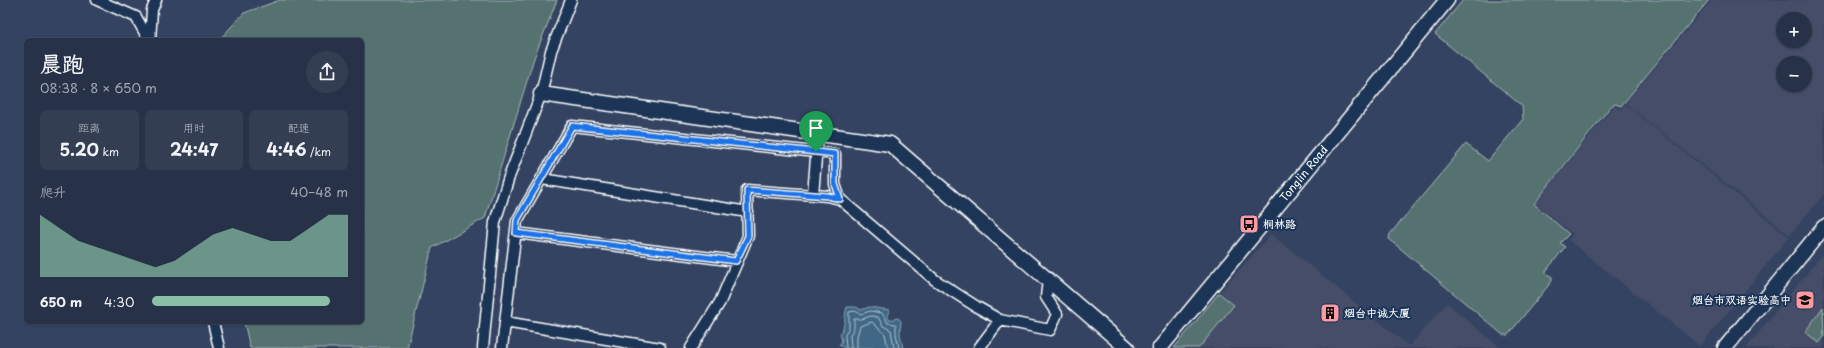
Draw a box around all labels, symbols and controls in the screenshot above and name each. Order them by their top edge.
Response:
map controls [1776,12,1812,92]
button: + [1776,12,1812,48]
text: 晨跑 [40,46,84,79]
button: share [306,51,348,93]
button: − [1776,56,1812,92]
text: 08:38 · 8 × 650 m [40,78,157,97]
pin [799,111,833,152]
icon: arrive [805,117,827,139]
text: 距离 [78,119,100,136]
text: 用时 [183,119,205,136]
text: 配速 [288,119,310,136]
text: 5.20 [60,136,99,162]
text: 24:47 [170,136,218,162]
text: 4:46 [266,136,306,162]
street label: Tonglin Road [1275,142,1332,205]
text: km [99,143,119,160]
text: /km [306,143,331,160]
text: 爬升 [40,182,66,201]
text: 40–48 m [290,182,348,201]
bus stop icon: 桐林路 [1238,213,1260,235]
place label: 桐林路 [1263,215,1296,232]
school or university icon: 烟台市双语实验高中 [1794,289,1816,311]
place label: 烟台市双语实验高中 [1692,291,1791,308]
text: 650 m [40,292,82,311]
text: 4:30 [104,292,134,311]
building icon: 烟台中诚大厦 [1319,302,1341,324]
place label: 烟台中诚大厦 [1344,304,1410,321]

